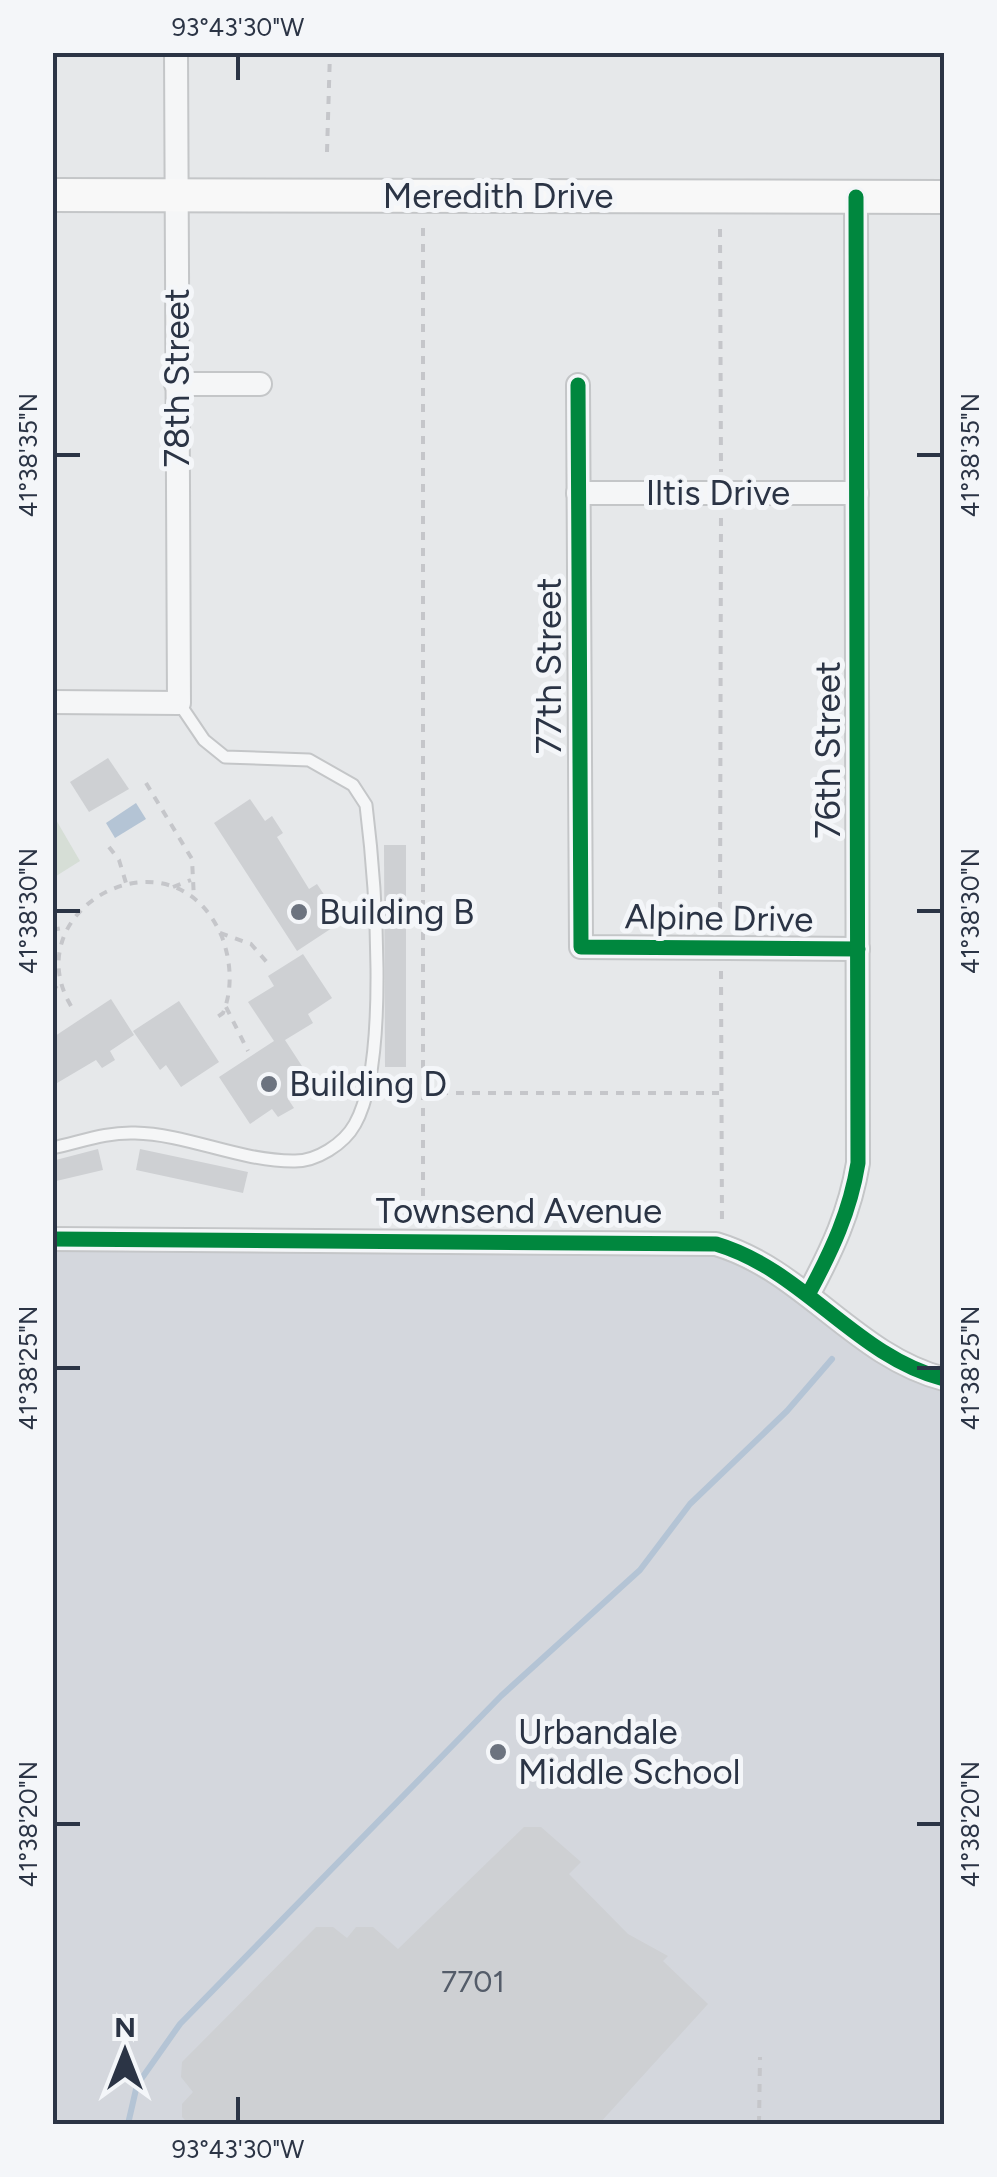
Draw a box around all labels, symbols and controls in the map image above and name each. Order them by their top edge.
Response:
text: 93°43'30"W [172,12,304,42]
street label: Meredith Drive [383,175,613,217]
street label: 78th Street [156,288,198,468]
text: 41°38'35"N [13,393,43,517]
text: 41°38'35"N [955,393,985,517]
street label: Iltis Drive [646,472,790,514]
street label: 77th Street [528,578,570,755]
street label: 76th Street [807,661,849,839]
text: 41°38'30"N [13,848,43,974]
text: 41°38'30"N [955,848,985,974]
place label: Building B [319,891,474,933]
street label: Alpine Drive [624,895,814,941]
marker: Building B [288,901,310,923]
place label: Building D [289,1063,447,1105]
marker: Building D [258,1073,280,1095]
street label: Townsend Avenue [376,1190,662,1232]
text: 41°38'25"N [13,1306,43,1430]
text: 41°38'25"N [955,1306,985,1430]
place label: Urbandale Middle School [518,1711,740,1793]
marker: Urbandale Middle School [487,1741,509,1763]
text: 41°38'20"N [13,1761,43,1887]
text: 41°38'20"N [955,1761,985,1887]
house number: 7701 [441,1963,505,2000]
north arrow [75,2002,175,2102]
text: N [114,2010,136,2044]
text: 93°43'30"W [172,2134,304,2164]

